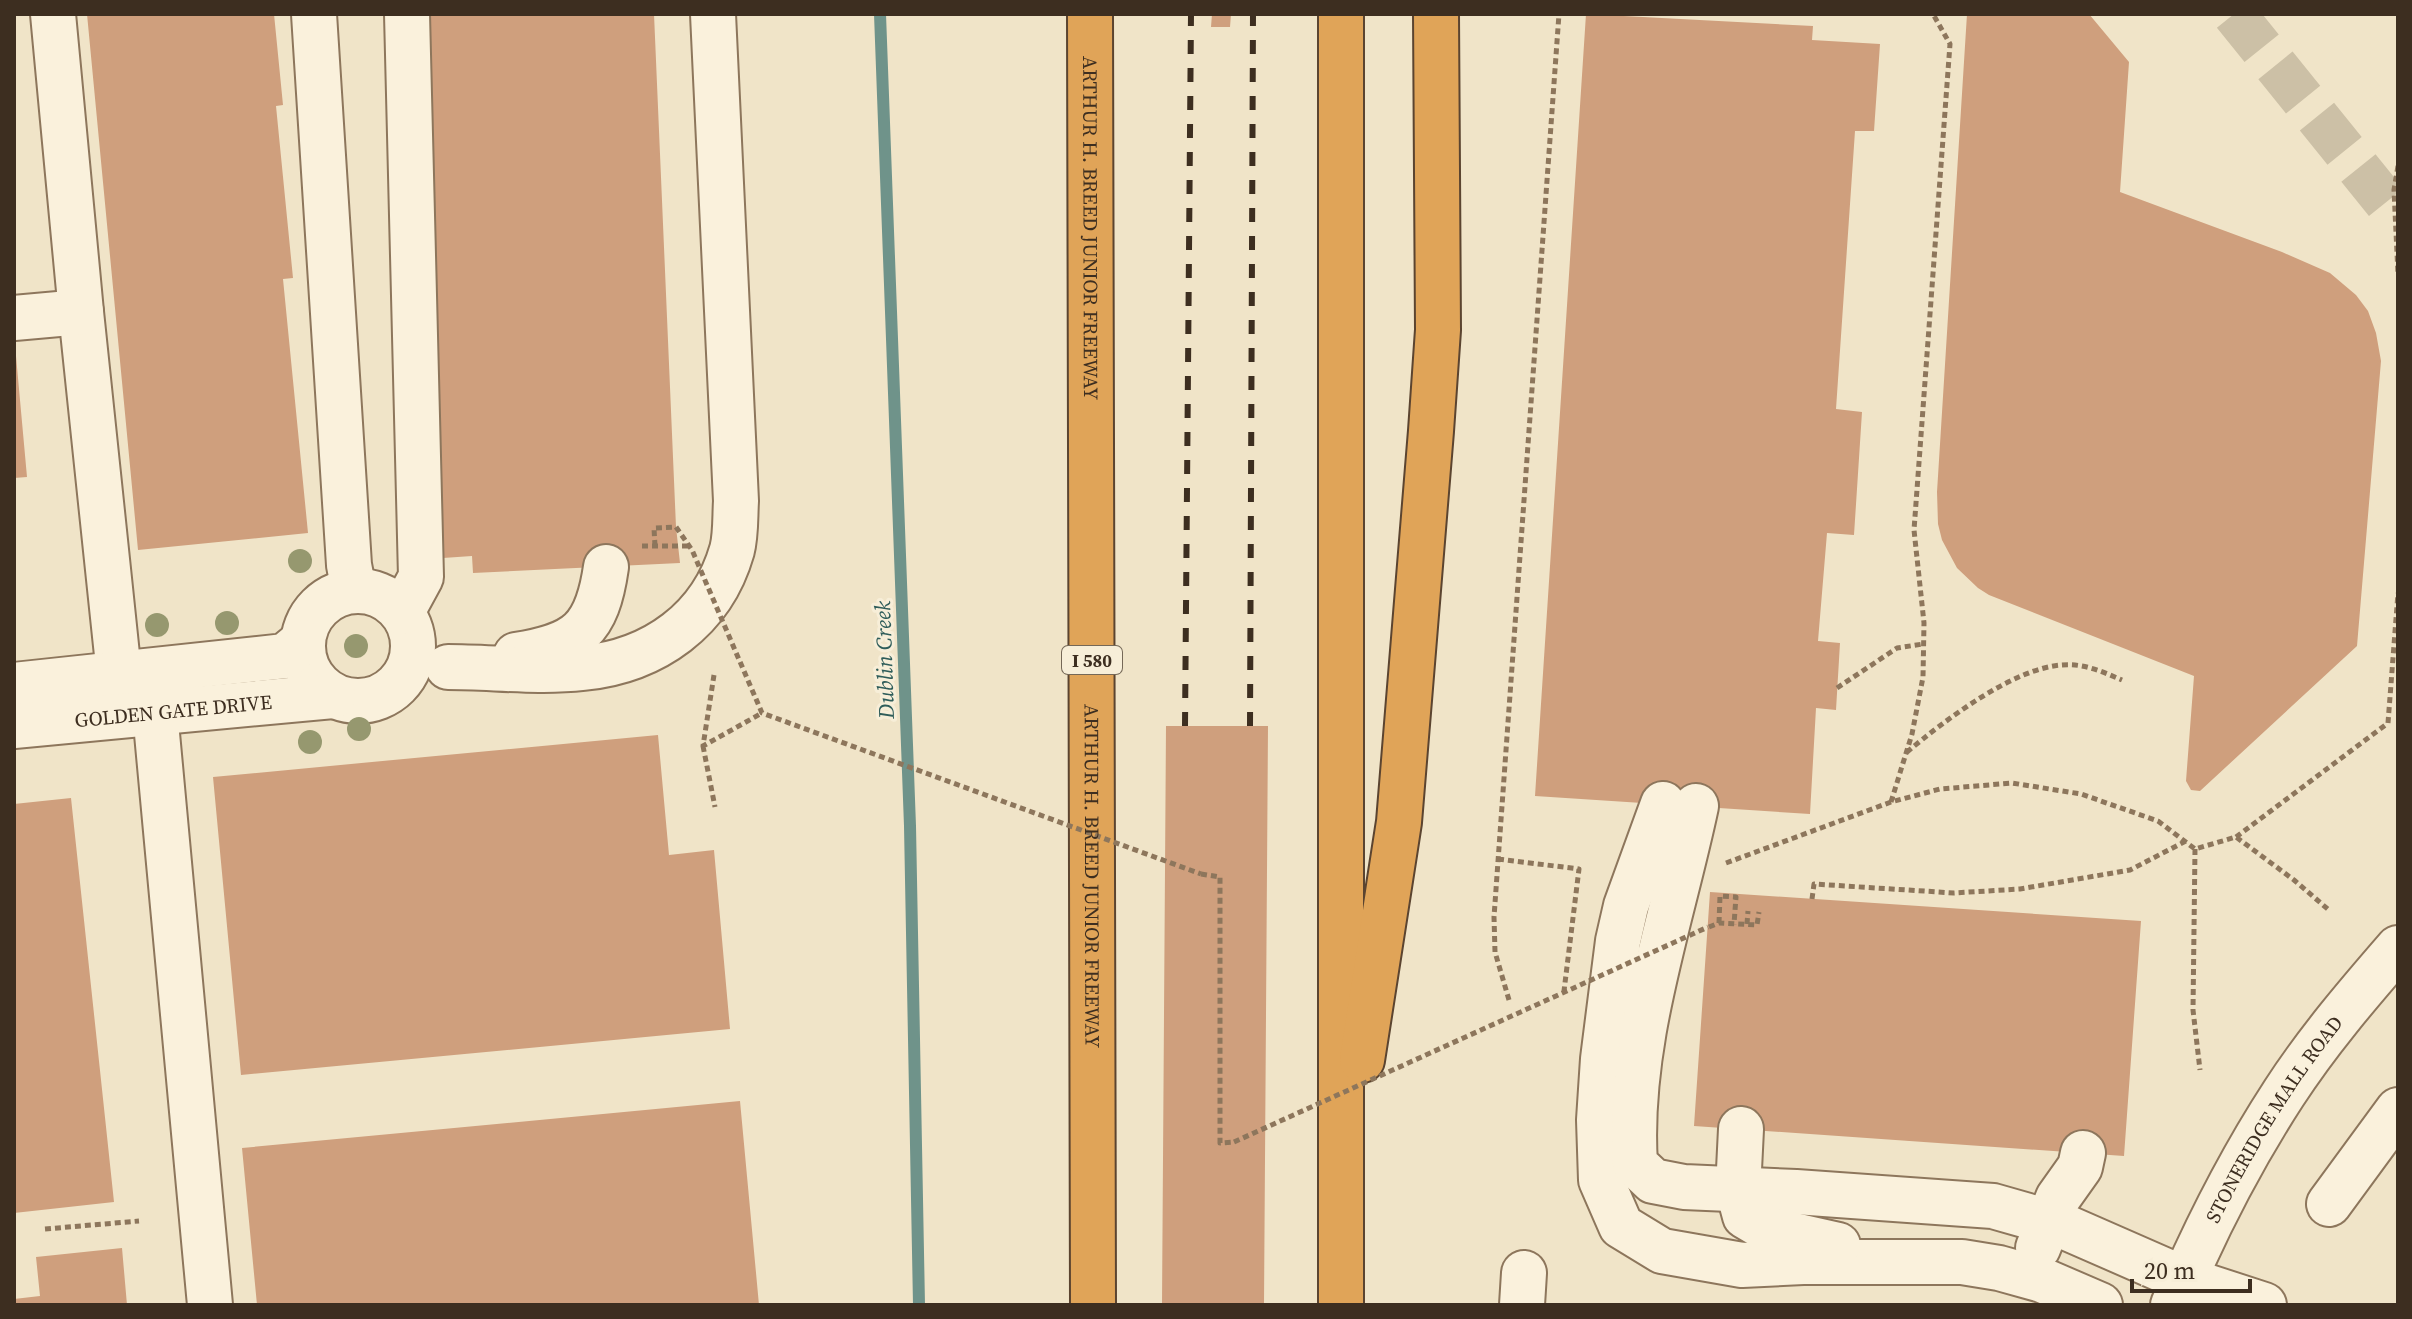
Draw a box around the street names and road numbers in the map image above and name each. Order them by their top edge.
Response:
street label: ARTHUR H. BREED JUNIOR FREEWAY [1076,56,1105,400]
road number: I 580 [1062,646,1122,674]
street label: GOLDEN GATE DRIVE [73,688,273,734]
street label: ARTHUR H. BREED JUNIOR FREEWAY [1078,704,1106,1048]
street label: STONERIDGE MALL ROAD [2199,1010,2349,1228]

